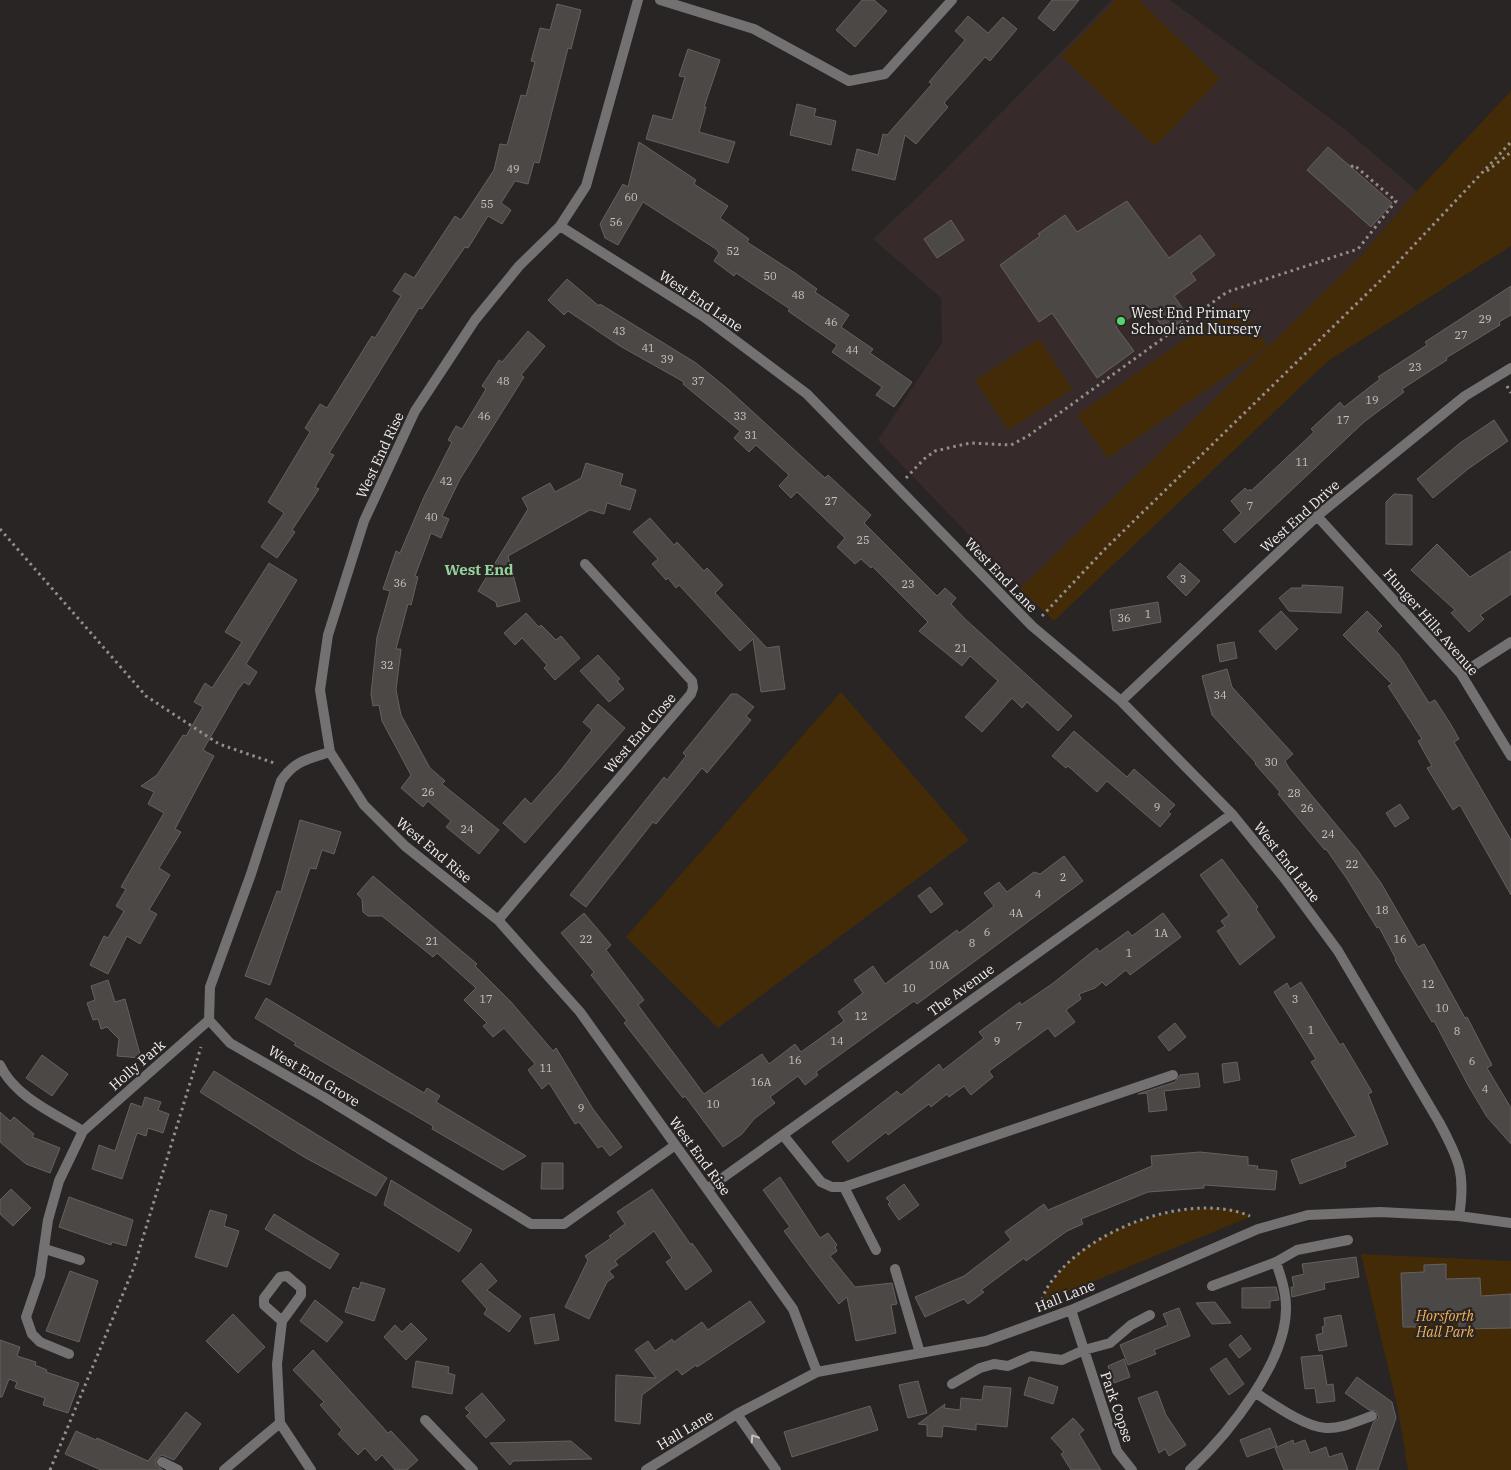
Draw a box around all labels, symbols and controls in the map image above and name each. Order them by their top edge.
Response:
house number: 49 [506,162,520,176]
house number: 60 [624,190,638,204]
house number: 55 [480,197,494,211]
house number: 56 [609,215,623,229]
house number: 52 [726,244,740,258]
street label: West End Lane [656,266,746,336]
house number: 50 [763,269,777,283]
house number: 48 [791,288,805,302]
place label: West End Primary School and Nursery [1131,304,1262,338]
house number: 29 [1478,312,1492,326]
house number: 46 [824,315,838,329]
marker: West End Primary School and Nursery [1115,315,1127,327]
house number: 43 [612,324,626,338]
house number: 27 [1454,328,1468,342]
house number: 41 [641,341,655,355]
house number: 44 [845,343,859,357]
house number: 39 [660,352,674,366]
house number: 23 [1408,360,1422,374]
house number: 48 [496,374,510,388]
house number: 37 [691,374,705,388]
house number: 19 [1365,393,1379,407]
street label: West End Rise [352,409,408,501]
house number: 46 [477,409,491,423]
house number: 33 [733,409,747,423]
house number: 17 [1336,413,1350,427]
house number: 31 [744,428,758,442]
house number: 11 [1295,455,1309,469]
house number: 42 [439,474,453,488]
street label: West End Drive [1257,476,1343,556]
house number: 27 [824,494,838,508]
house number: 7 [1247,499,1253,513]
house number: 40 [424,510,438,524]
house number: 25 [856,533,870,547]
street label: West End Lane [961,534,1041,616]
district label: West End [444,560,514,579]
street label: Hunger Hills Avenue [1380,565,1482,679]
house number: 3 [1180,572,1186,586]
house number: 36 [393,576,407,590]
house number: 23 [901,577,915,591]
house number: 1 [1145,607,1151,621]
house number: 36 [1117,611,1131,625]
house number: 21 [954,641,968,655]
house number: 32 [380,658,394,672]
house number: 34 [1213,688,1227,702]
street label: West End Close [600,689,680,777]
house number: 30 [1264,755,1278,769]
house number: 26 [421,785,435,799]
house number: 28 [1287,786,1301,800]
house number: 9 [1154,800,1160,814]
house number: 26 [1300,801,1314,815]
street label: West End Rise [393,813,475,887]
street label: West End Lane [1250,818,1324,906]
house number: 24 [460,822,474,836]
house number: 24 [1321,827,1335,841]
house number: 22 [1345,857,1359,871]
house number: 2 [1060,870,1066,884]
house number: 4 [1035,887,1042,901]
house number: 18 [1375,903,1389,917]
house number: 4A [1009,906,1024,920]
house number: 6 [984,925,990,939]
house number: 1A [1154,926,1169,940]
house number: 22 [579,932,593,946]
house number: 16 [1393,932,1407,946]
house number: 21 [425,934,439,948]
house number: 8 [969,936,975,950]
house number: 1 [1126,946,1132,960]
house number: 10A [929,958,950,972]
street label: The Avenue [924,960,998,1020]
house number: 12 [1421,977,1435,991]
house number: 10 [902,981,916,995]
house number: 17 [479,992,493,1006]
house number: 3 [1292,992,1298,1006]
house number: 10 [1435,1001,1449,1015]
house number: 12 [854,1009,868,1023]
house number: 7 [1016,1019,1022,1033]
house number: 1 [1308,1023,1314,1037]
house number: 8 [1454,1024,1460,1038]
house number: 14 [830,1034,844,1048]
house number: 9 [994,1034,1000,1048]
street label: Holly Park [105,1035,169,1094]
street label: West End Grove [265,1042,363,1110]
house number: 16 [788,1053,802,1067]
house number: 6 [1469,1054,1475,1068]
house number: 11 [539,1061,553,1075]
house number: 16A [751,1075,772,1089]
house number: 4 [1482,1082,1489,1096]
house number: 10 [706,1097,720,1111]
house number: 9 [578,1101,584,1115]
street label: West End Rise [665,1113,735,1199]
street label: Hall Lane [1033,1276,1097,1316]
park label: Horsforth Hall Park [1415,1307,1474,1341]
street label: Park Copse [1097,1369,1137,1445]
street label: Hall Lane [653,1406,717,1454]
one-way arrow [751,1434,760,1444]

